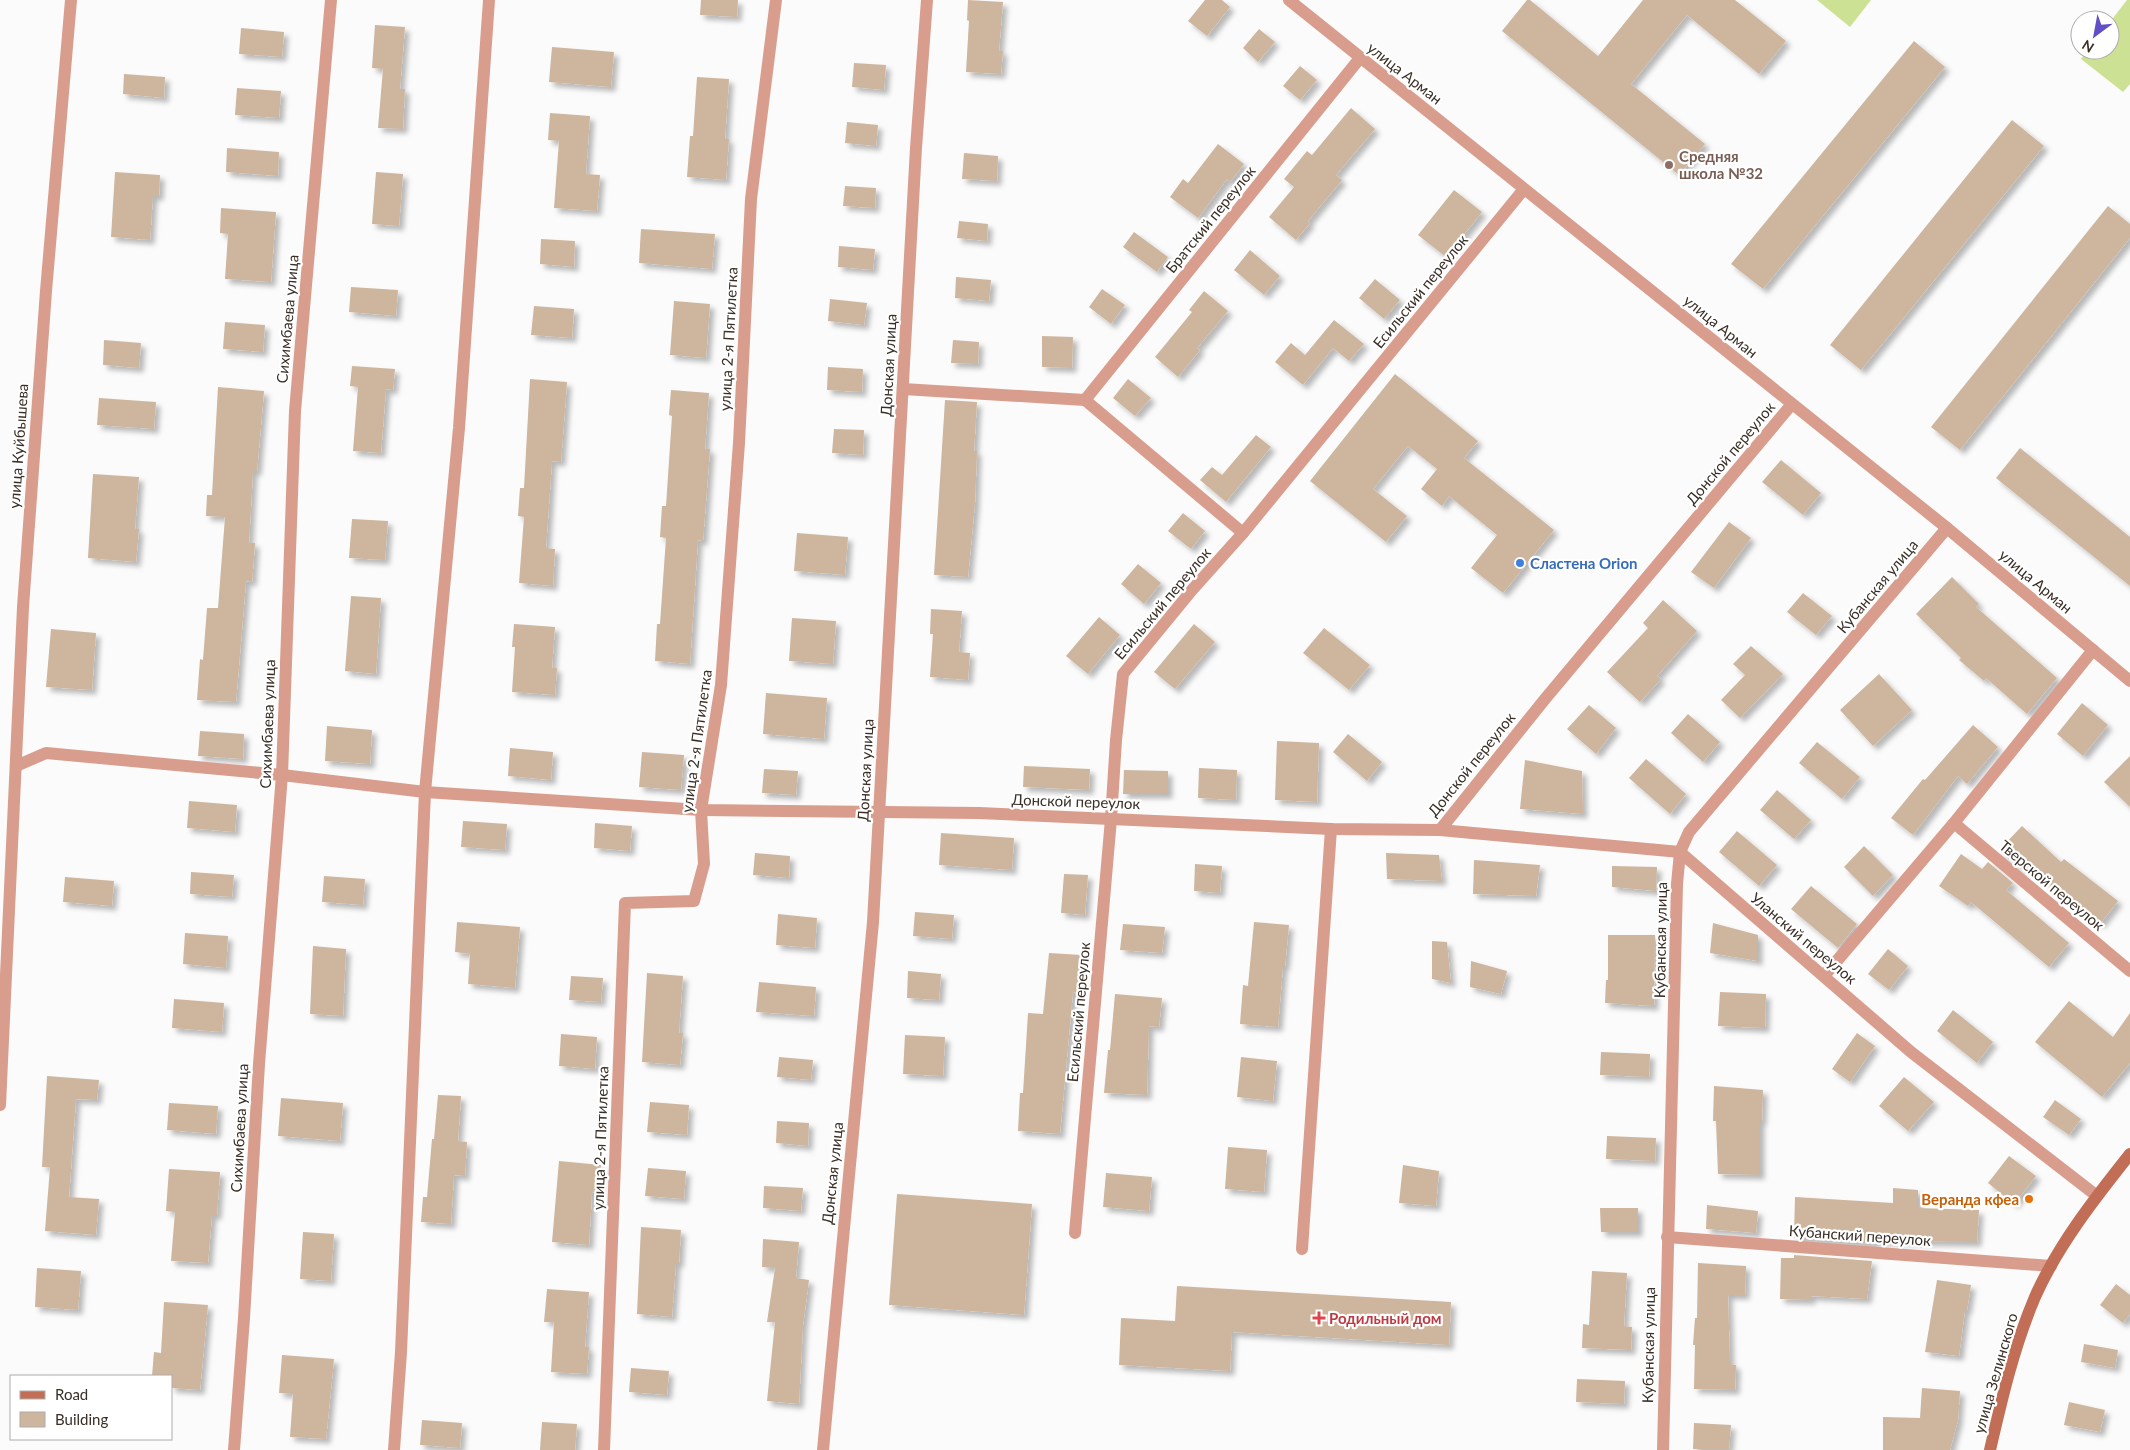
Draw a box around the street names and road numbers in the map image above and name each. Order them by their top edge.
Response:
street label: улица Арман [1364,38,1446,108]
street label: Братский переулок [1161,162,1259,276]
street label: Есильский переулок [1369,230,1471,351]
street label: Сихимбаева улица [272,254,302,384]
street label: улица 2-я Пятилетка [715,267,741,411]
street label: улица Арман [1680,291,1762,361]
street label: Донская улица [876,313,900,417]
street label: улица Куйбышева [5,383,31,509]
street label: Донской переулок [1682,398,1778,508]
street label: Кубанская улица [1833,536,1921,636]
street label: Есильский переулок [1110,543,1214,663]
street label: улица Арман [1996,545,2076,617]
street label: Сихимбаева улица [256,659,278,789]
street label: улица 2-я Пятилетка [677,668,715,814]
street label: Донской переулок [1424,708,1519,820]
street label: Донская улица [853,718,877,822]
street label: Донской переулок [1011,790,1141,812]
street label: Тверской переулок [1996,836,2108,934]
street label: Кубанская улица [1650,882,1670,998]
street label: Уланский переулок [1747,888,1861,988]
street label: Есильский переулок [1063,941,1093,1083]
street label: Сихимбаева улица [227,1063,251,1193]
street label: улица 2-я Пятилетка [588,1066,612,1210]
street label: Донская улица [818,1121,846,1225]
street label: Кубанский переулок [1788,1221,1932,1249]
street label: Кубанская улица [1638,1287,1658,1403]
street label: улица Зелинского [1969,1311,2021,1435]

